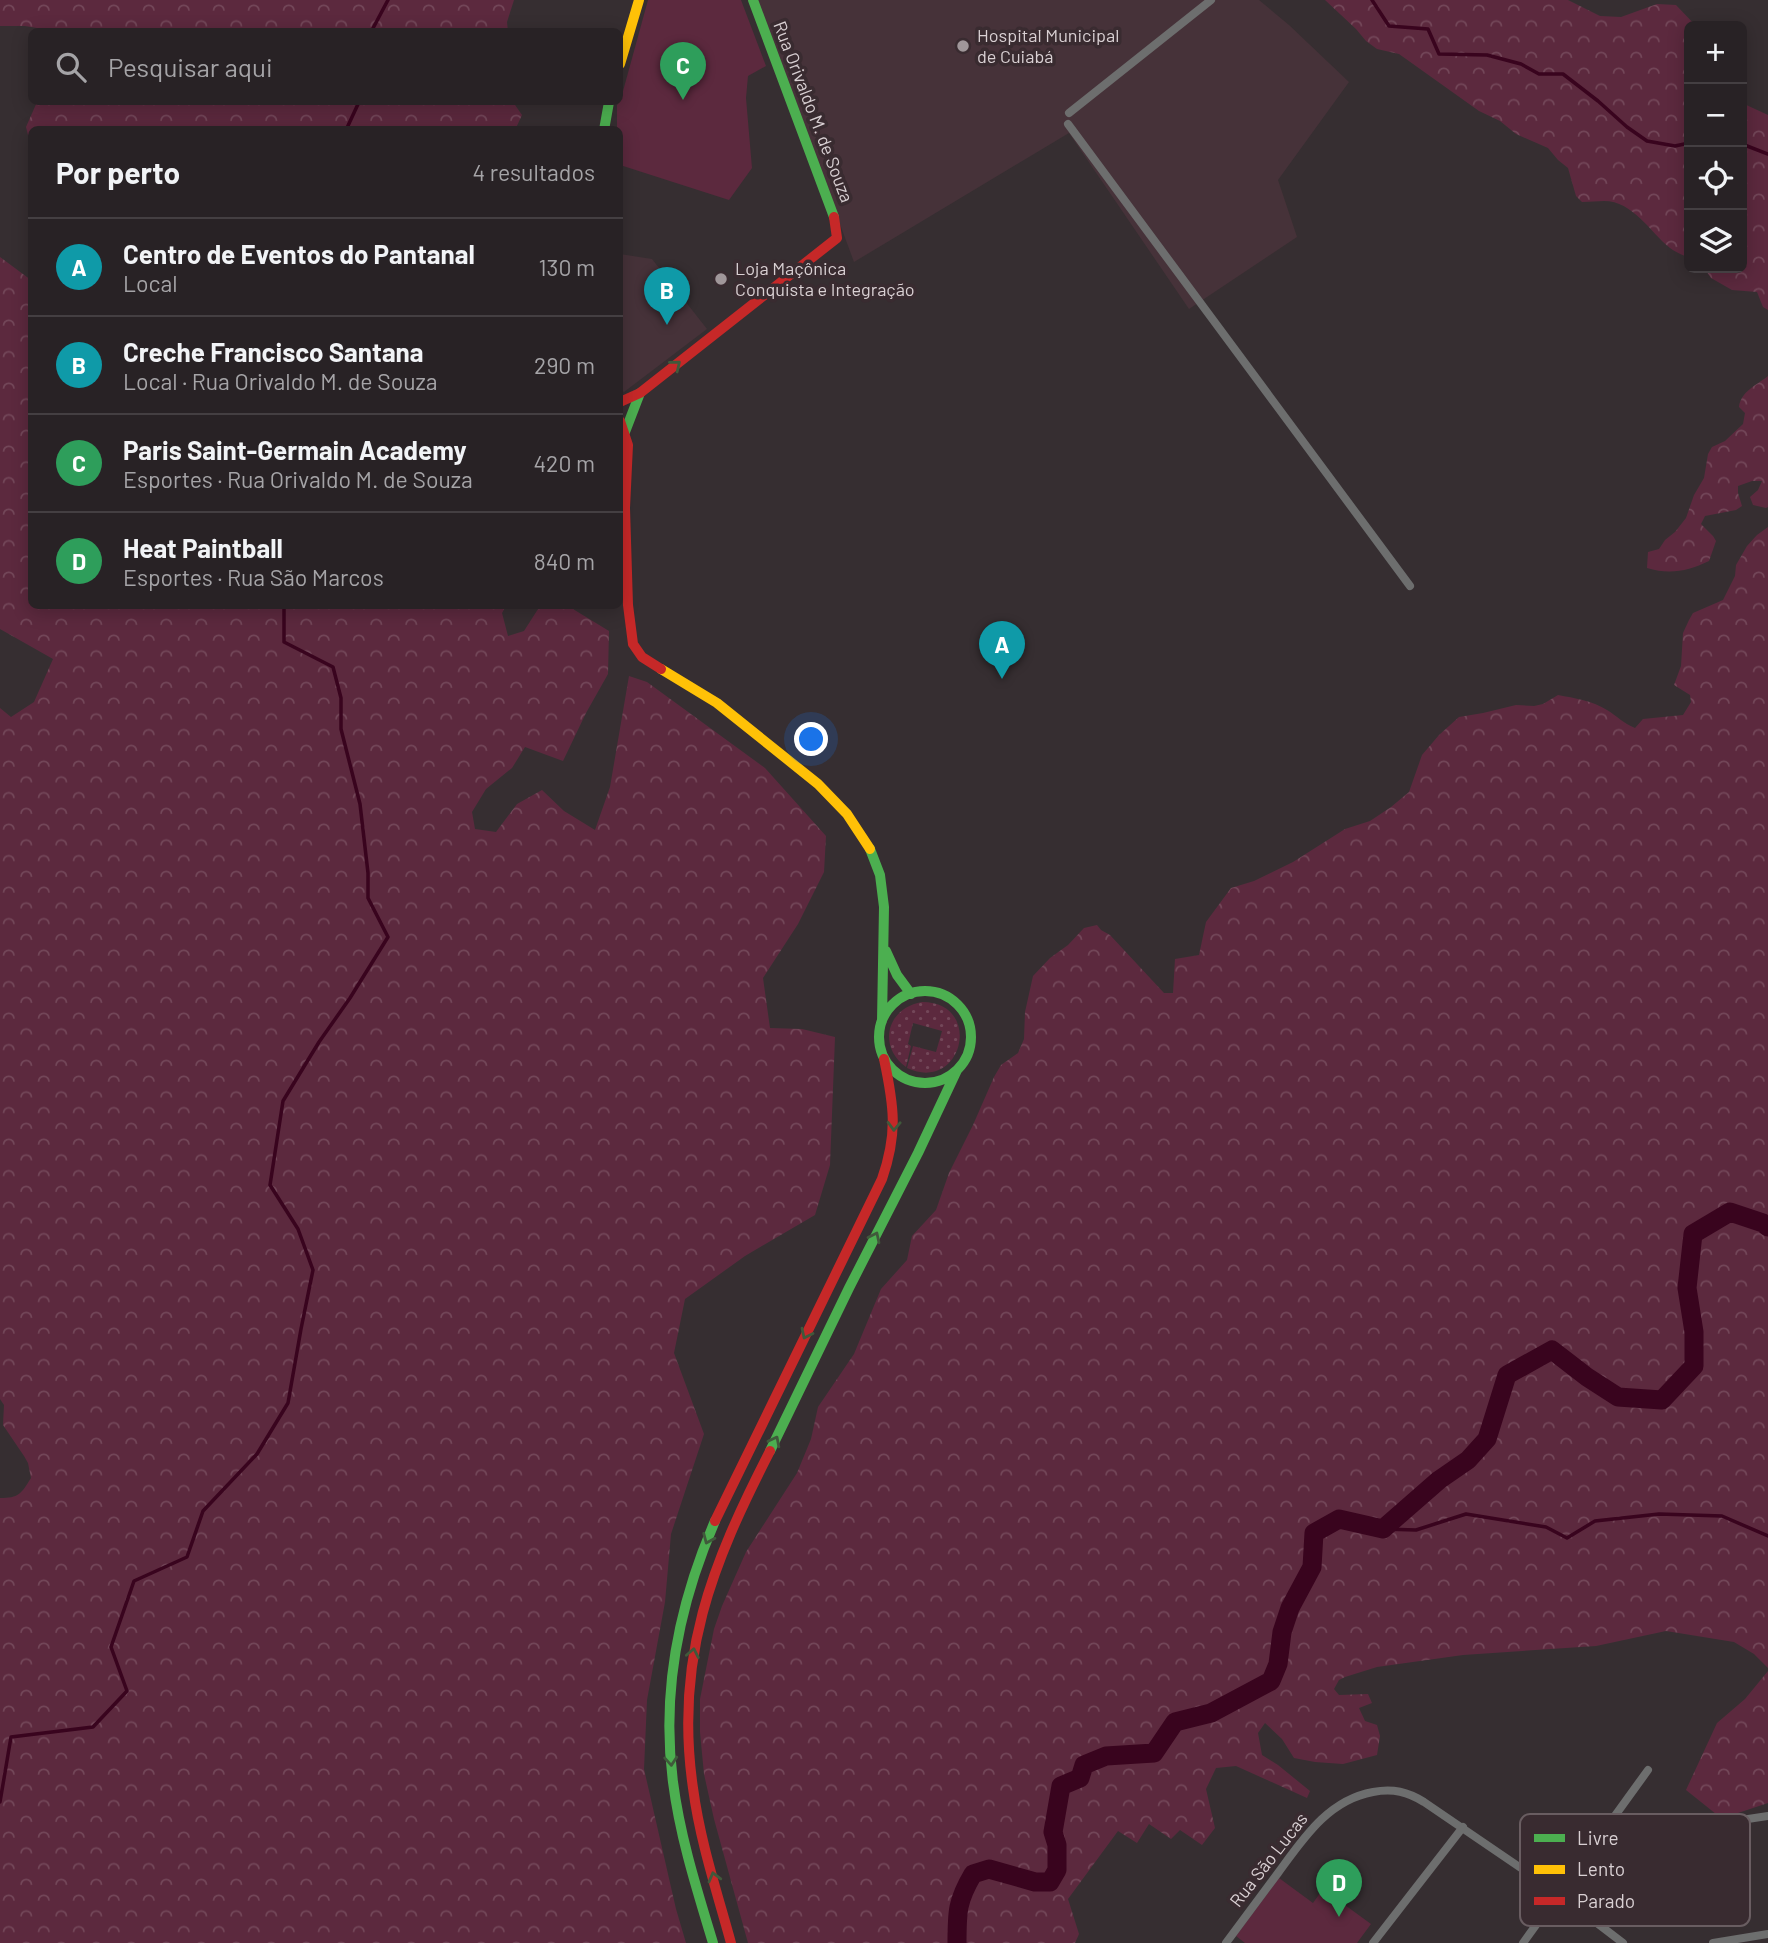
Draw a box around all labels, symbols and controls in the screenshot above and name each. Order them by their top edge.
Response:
street label: Rua Orivaldo M. de Souza [769,18,859,205]
map controls [1684,21,1747,273]
button: + [1684,21,1747,84]
place label: Hospital Municipal de Cuiabá [977,24,1119,67]
search box [28,28,623,105]
marker: Hospital Municipal de Cuiabá [955,38,971,54]
pin: C [660,42,706,100]
icon: search [52,48,90,86]
text: Pesquisar aqui [108,51,273,82]
button: − [1684,84,1747,147]
button: locate [1684,147,1747,210]
text: Por perto [56,154,180,190]
text: 4 resultados [472,158,595,186]
button: layers [1684,210,1747,273]
text: Centro de Eventos do Pantanal [123,238,475,269]
text: A [71,253,87,281]
text: 130 m [538,253,595,281]
place label: Loja Maçônica Conquista e Integração [735,257,915,300]
pin: B [644,267,690,325]
text: Local [123,269,178,297]
marker: Loja Maçônica Conquista e Integração [713,271,729,287]
text: Creche Francisco Santana [123,336,424,367]
text: B [72,351,86,379]
text: 290 m [534,351,595,379]
one-way arrow [669,360,681,373]
text: Local · Rua Orivaldo M. de Souza [123,367,437,395]
text: Paris Saint-Germain Academy [123,434,467,465]
text: C [72,449,86,477]
text: 420 m [533,449,595,477]
text: Esportes · Rua Orivaldo M. de Souza [123,465,473,493]
text: Heat Paintball [123,532,283,563]
text: D [72,547,86,575]
text: 840 m [534,547,595,575]
text: Esportes · Rua São Marcos [123,563,384,591]
pin: A [979,621,1025,679]
your location [794,722,828,756]
one-way arrow [887,1121,902,1132]
one-way arrow [867,1232,881,1244]
one-way arrow [800,1327,814,1339]
one-way arrow [766,1436,780,1448]
one-way arrow [703,1533,717,1545]
one-way arrow [685,1647,700,1659]
one-way arrow [663,1756,678,1767]
street label: Rua São Lucas [1225,1808,1312,1911]
legend [1520,1814,1750,1926]
text: Livre [1577,1826,1619,1849]
text: Lento [1577,1857,1625,1880]
pin: D [1316,1859,1362,1917]
one-way arrow [707,1871,722,1883]
text: Parado [1577,1889,1635,1912]

